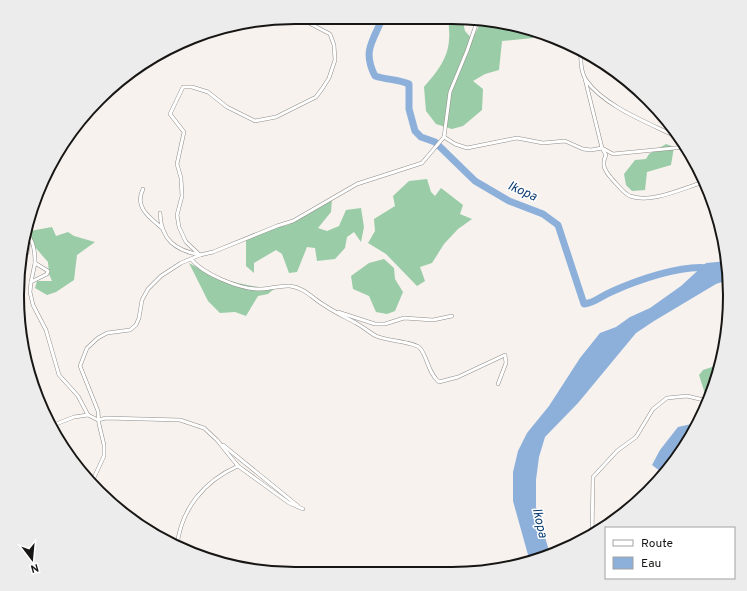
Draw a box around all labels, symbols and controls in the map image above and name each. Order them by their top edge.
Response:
water label: Ikopa [505,179,539,206]
water label: Ikopa [528,506,550,540]
legend [605,527,735,579]
text: Route [641,536,673,552]
north arrow [12,539,52,579]
text: Eau [641,556,661,572]
text: N [29,560,40,575]

